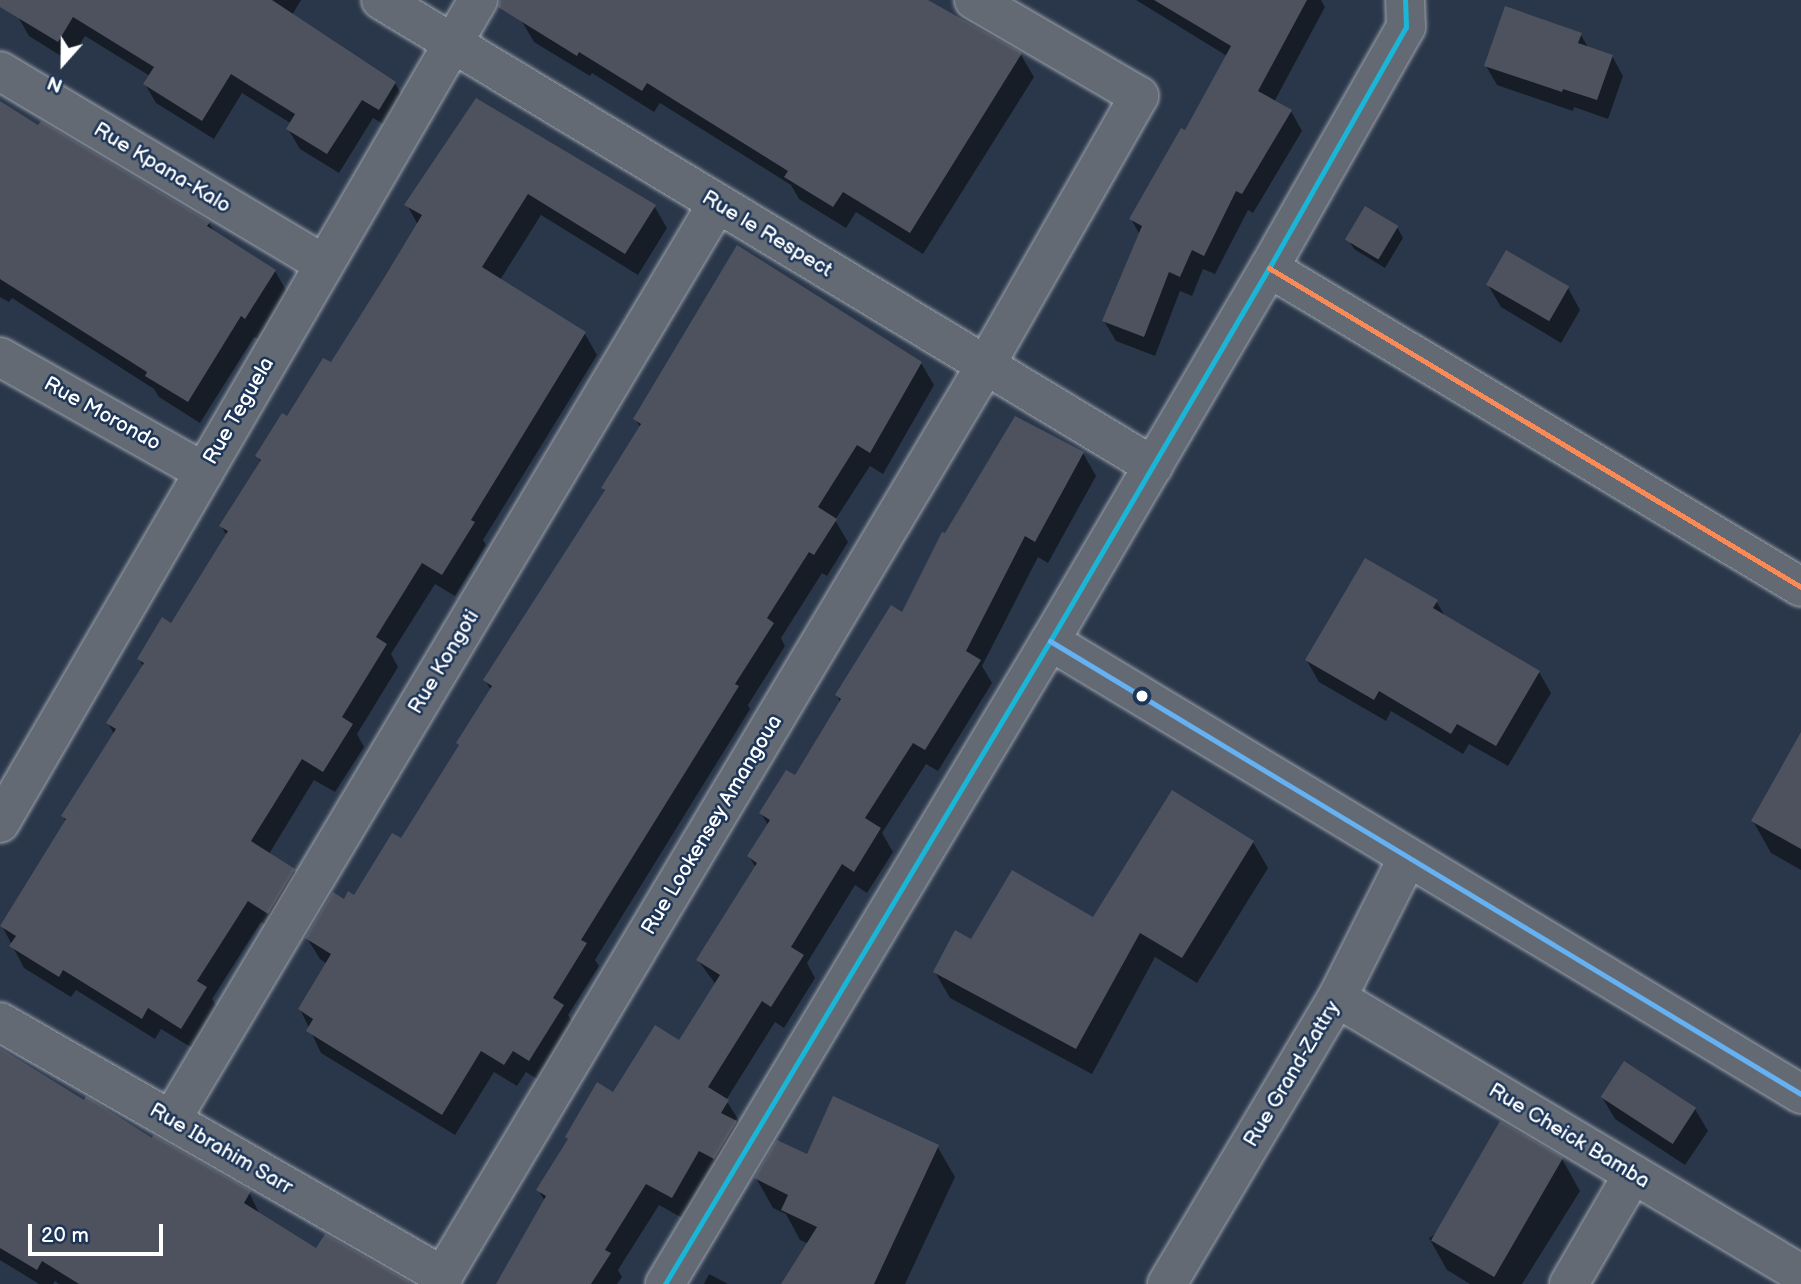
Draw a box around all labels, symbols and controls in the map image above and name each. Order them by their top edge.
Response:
north arrow [28,28,98,98]
text: N [45,70,66,96]
street label: Rue Kpana-Kalo [89,117,235,219]
street label: Rue le Respect [697,185,837,283]
street label: Rue Teguela [198,353,280,469]
street label: Rue Morondo [39,372,165,456]
street label: Rue Kongoti [403,605,485,719]
unlabelled marker [1135,689,1149,703]
street label: Rue Lookensey Amangoua [636,710,788,940]
street label: Rue Grand-Zattry [1238,996,1346,1152]
street label: Rue Cheick Bamba [1484,1078,1654,1194]
street label: Rue Ibrahim Sarr [145,1098,297,1200]
scale bar [32,1210,166,1254]
text: 20 m [41,1223,89,1248]

